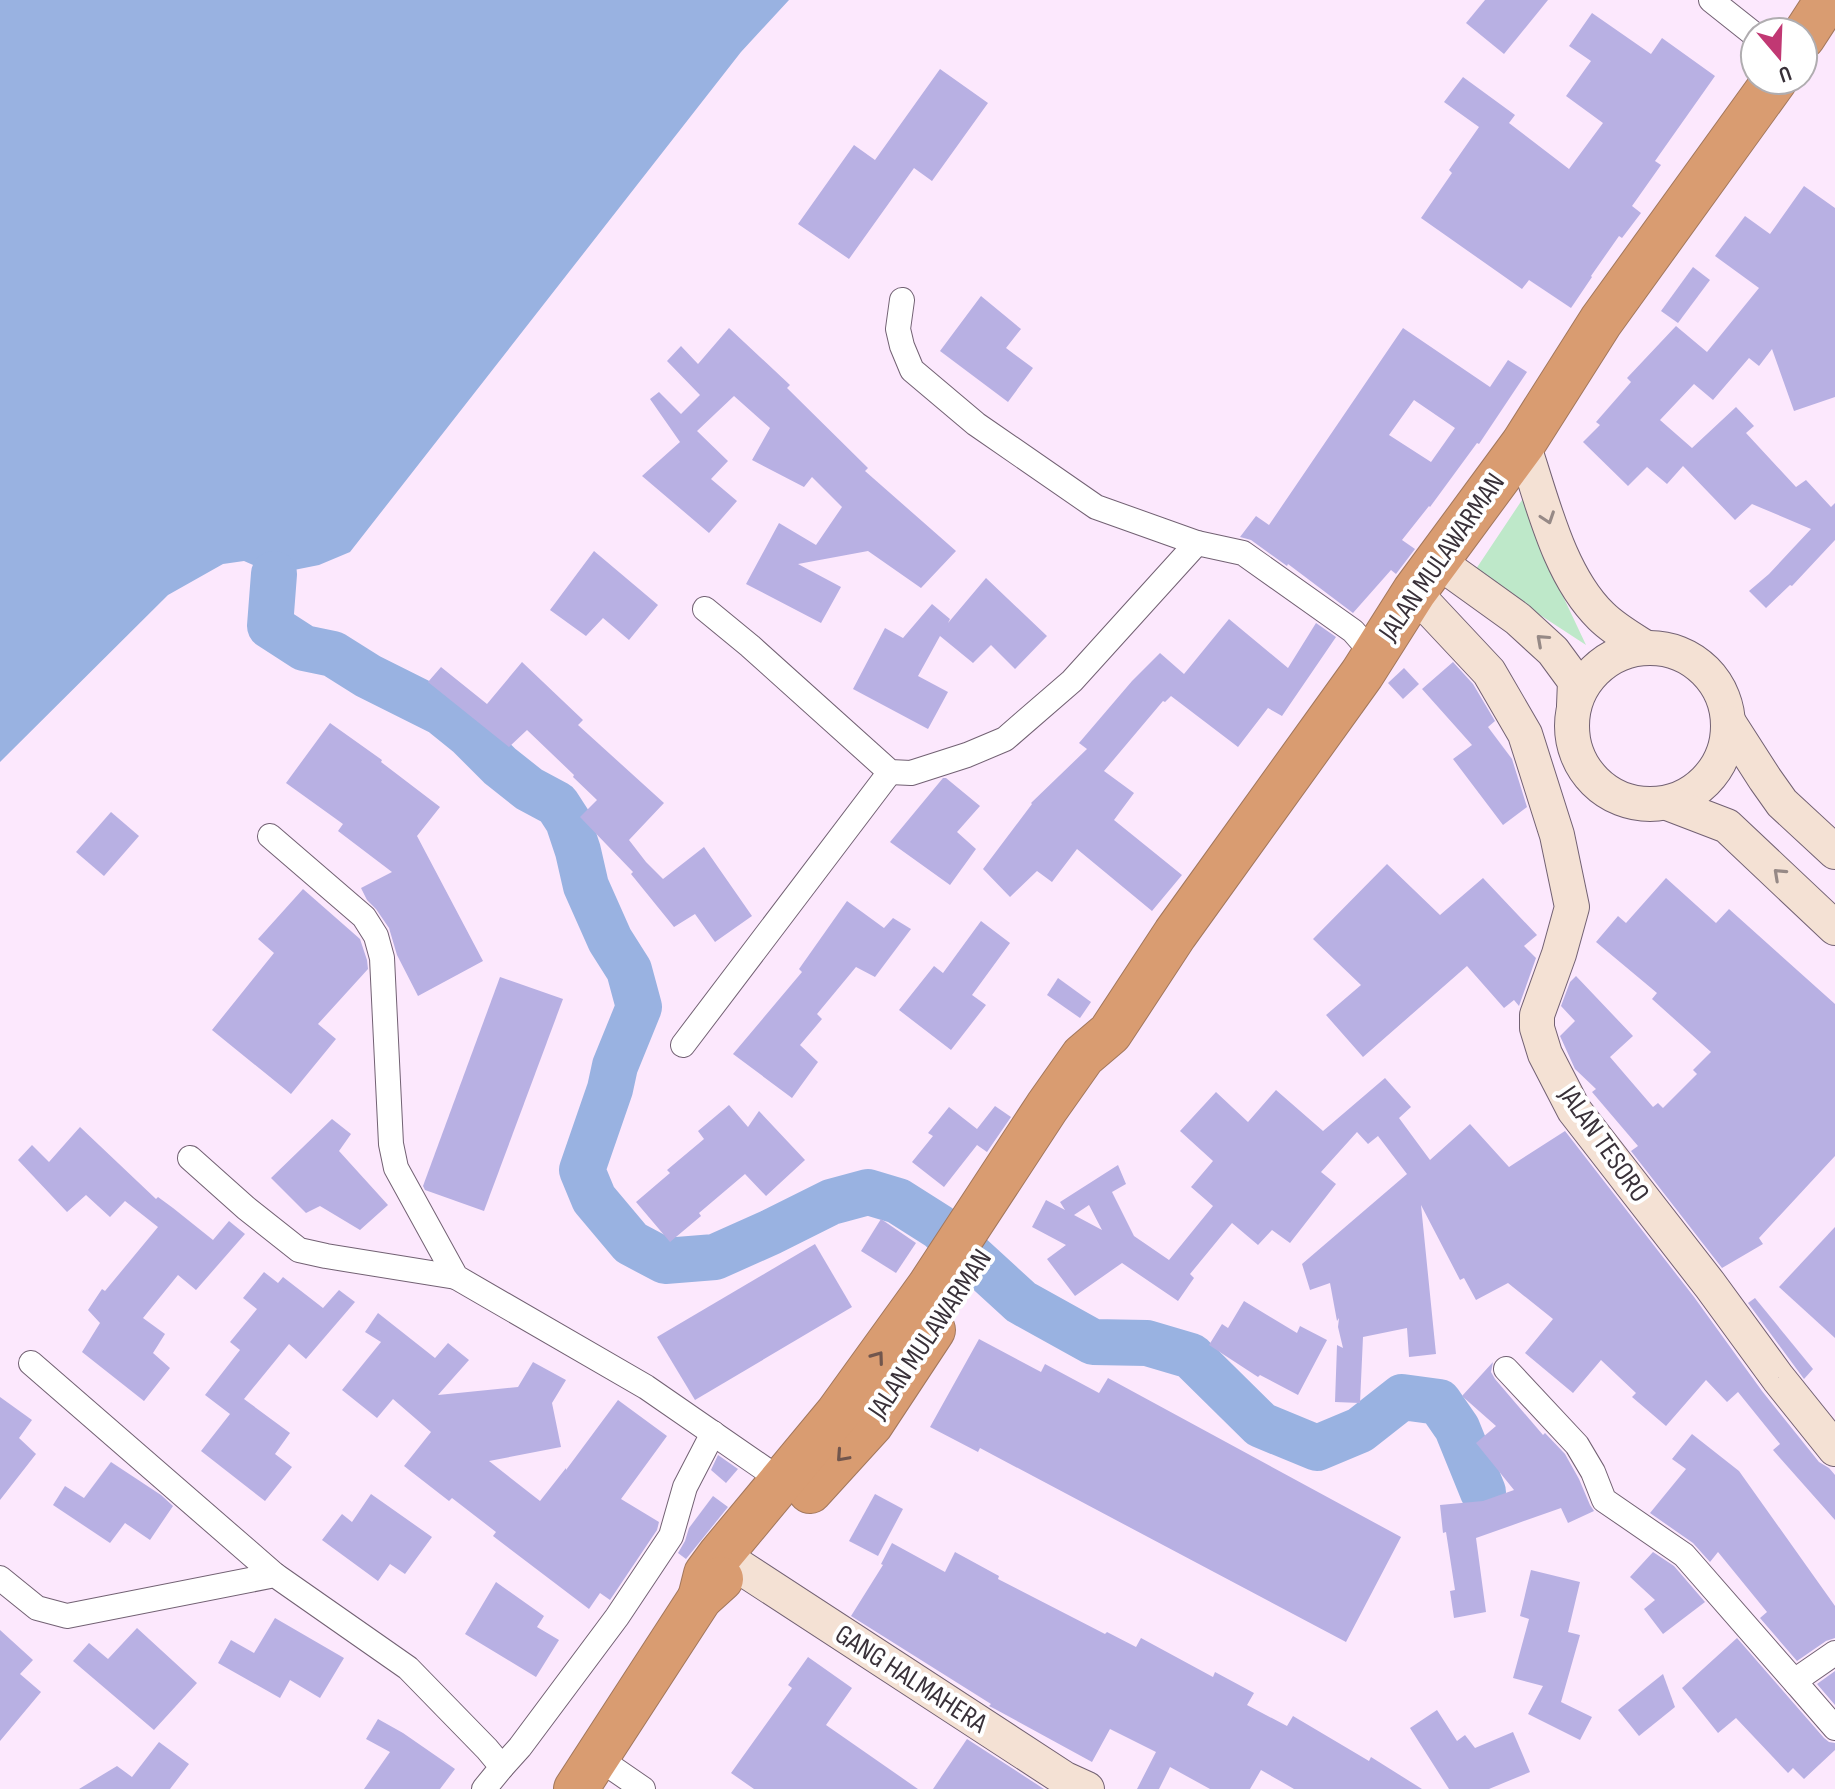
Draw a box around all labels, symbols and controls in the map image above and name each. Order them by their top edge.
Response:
north arrow [1739,16,1819,96]
text: U [1775,59,1795,88]
street label: JALAN MULAWARMAN [1371,467,1512,648]
one-way arrow [1538,510,1555,524]
one-way arrow [1536,636,1551,650]
one-way arrow [1774,869,1788,883]
street label: JALAN TESORO [1551,1079,1656,1208]
street label: JALAN MULAWARMAN [861,1243,999,1426]
one-way arrow [869,1351,883,1366]
one-way arrow [837,1446,851,1461]
street label: GANG HALMAHERA [829,1618,994,1741]

